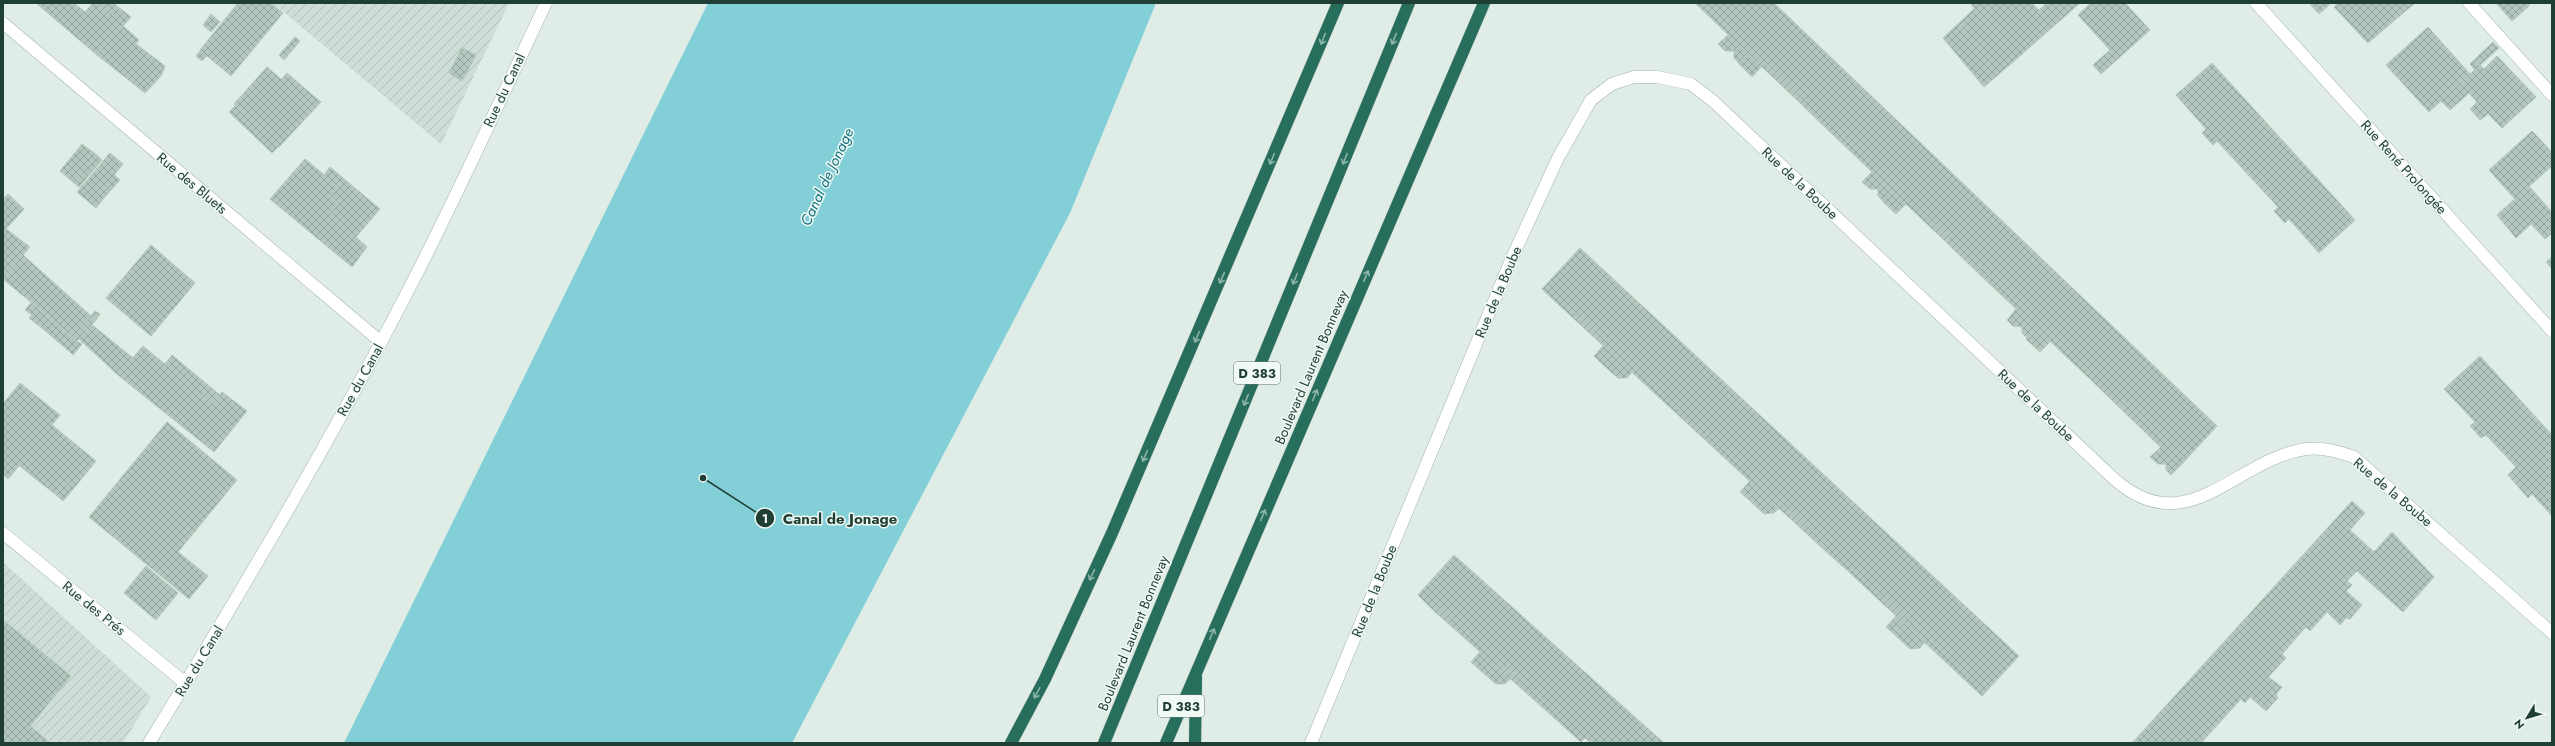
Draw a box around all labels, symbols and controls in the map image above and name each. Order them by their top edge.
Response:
one-way arrow [1319,32,1326,44]
one-way arrow [1390,33,1398,45]
street label: Rue du Canal [478,50,530,130]
street label: Rue René Prolongée [2356,115,2452,219]
water label: Canal de Jonage [795,124,859,229]
street label: Rue de la Boube [1757,142,1843,224]
street label: Rue des Bluets [153,148,232,219]
one-way arrow [1268,152,1276,164]
one-way arrow [1340,153,1348,165]
street label: Rue de la Boube [1470,243,1526,341]
one-way arrow [1363,270,1370,282]
one-way arrow [1218,272,1225,284]
one-way arrow [1291,273,1298,285]
street label: Boulevard Laurent Bonnevay [1269,286,1353,447]
one-way arrow [1192,331,1200,343]
street label: Rue du Canal [332,340,388,420]
road number: D 383 [1234,362,1280,384]
street label: Rue de la Boube [1993,364,2079,446]
one-way arrow [1311,390,1319,402]
one-way arrow [1241,393,1249,405]
one-way arrow [1141,450,1148,462]
street label: Rue de la Boube [2349,453,2437,531]
callout: Canal de Jonage [755,505,906,532]
text: Canal de Jonage [783,508,898,530]
one-way arrow [1260,509,1267,521]
text: 1 [762,510,768,528]
street label: Rue de la Boube [1346,542,1402,640]
street label: Boulevard Laurent Bonnevay [1093,551,1174,714]
one-way arrow [1088,569,1095,581]
street label: Rue des Prés [58,576,130,640]
street label: Rue du Canal [170,622,228,700]
one-way arrow [1209,628,1216,640]
one-way arrow [1033,687,1041,699]
road number: D 383 [1158,695,1204,717]
north arrow [2507,698,2547,738]
text: N [2510,716,2528,733]

